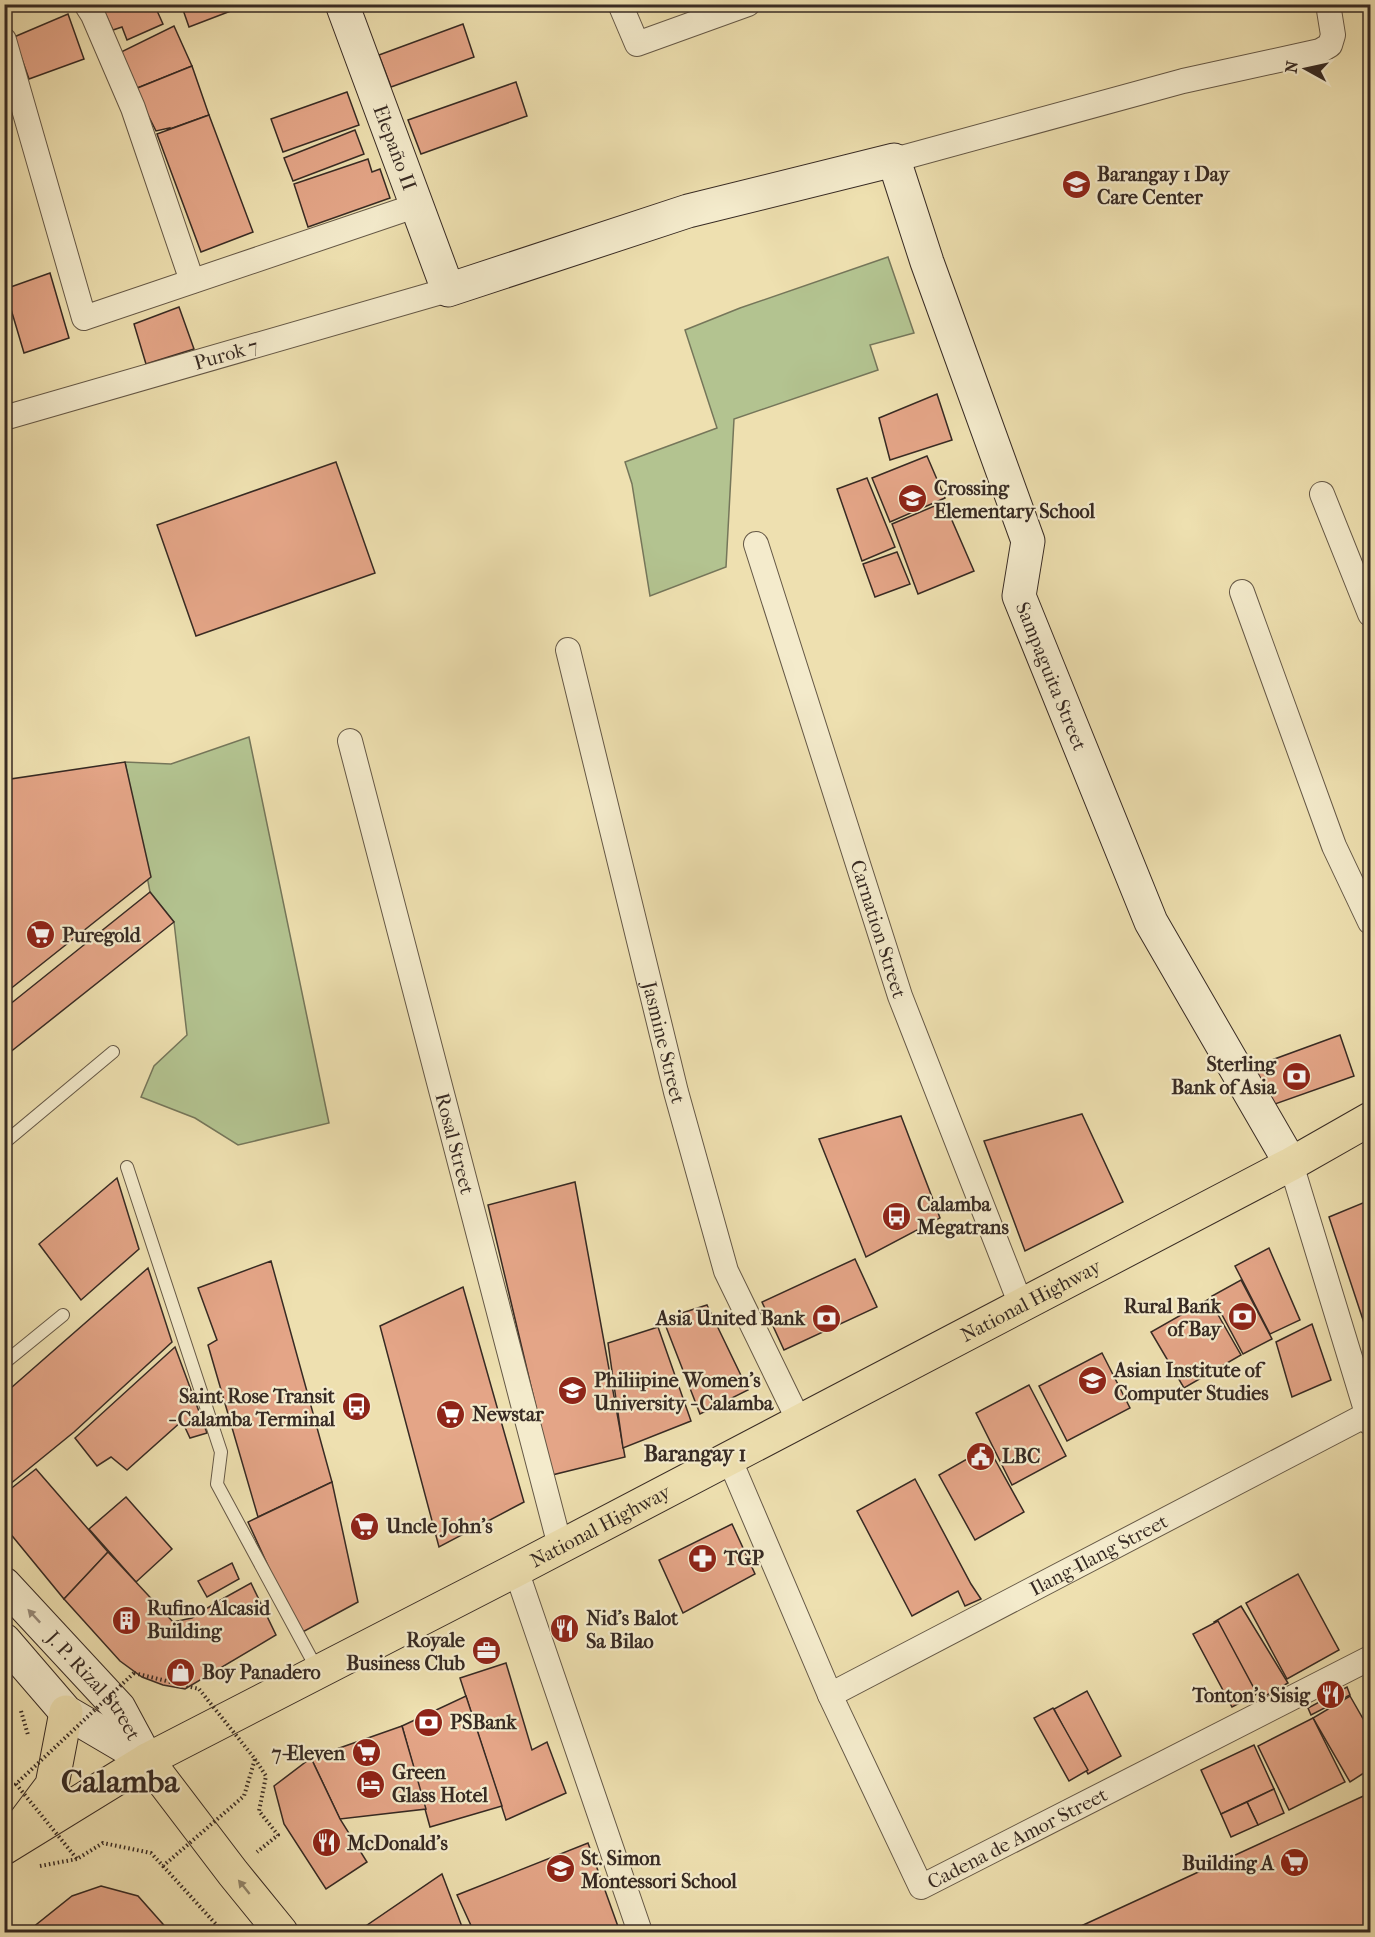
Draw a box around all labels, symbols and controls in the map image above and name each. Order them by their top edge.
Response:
north arrow [1276,39,1336,99]
text: N [1281,59,1302,74]
street label: Elepaño II [369,102,422,193]
place label: Barangay 1 Day Care Center [1097,163,1231,209]
school or university icon: Barangay 1 Day Care Center [1060,169,1092,201]
street label: Purok 7 [191,334,261,374]
place label: Crossing Elementary School [934,477,1096,523]
school or university icon: Crossing Elementary School [897,483,929,515]
street label: Sampaguita Street [1011,599,1092,754]
street label: Carnation Street [846,857,911,1001]
supermarket icon: Puregold [25,919,57,951]
place label: Puregold [62,924,142,947]
street label: Jasmine Street [637,977,690,1106]
place label: Sterling Bank of Asia [1171,1053,1277,1099]
bank icon: Sterling Bank of Asia [1281,1060,1313,1092]
street label: Rosal Street [431,1090,479,1197]
place label: Calamba Megatrans [916,1193,1009,1239]
bus stop icon: Calamba Megatrans [880,1200,912,1232]
street label: National Highway [957,1254,1106,1347]
place label: Rural Bank of Bay [1124,1295,1222,1341]
bank icon: Rural Bank of Bay [1226,1301,1258,1333]
bank icon: Asia United Bank [810,1302,842,1334]
place label: Asia United Bank [654,1307,806,1330]
place label: Asian Institute of Computer Studies [1112,1359,1269,1405]
school or university icon: Asian Institute of Computer Studies [1077,1365,1109,1397]
place label: Philiipine Women's University - Calamba [593,1369,774,1415]
school or university icon: Philiipine Women's University - Calamba [557,1375,589,1407]
place label: Saint Rose Transit - Calamba Terminal [168,1385,336,1431]
bus stop icon: Saint Rose Transit - Calamba Terminal [340,1391,372,1423]
supermarket icon: Newstar [435,1398,467,1430]
place label: Newstar [472,1403,544,1426]
public building icon: LBC [965,1440,997,1472]
district label: Barangay 1 [644,1441,746,1467]
place label: LBC [1002,1445,1041,1468]
street label: National Highway [526,1479,675,1572]
street label: Ilang-Ilang Street [1026,1509,1171,1600]
supermarket icon: Uncle John's [349,1510,381,1542]
place label: Uncle John's [385,1515,493,1538]
pharmacy icon: TGP [687,1542,719,1574]
place label: TGP [723,1547,764,1570]
place label: Rufino Alcasid Building [147,1597,271,1643]
building icon: Rufino Alcasid Building [110,1604,142,1636]
place label: Nid's Balot Sa Bilao [586,1607,679,1653]
one-way arrow [28,1609,41,1624]
restaurant icon: Nid's Balot Sa Bilao [549,1613,581,1645]
street label: J. P. Rizal Street [41,1625,146,1744]
place label: Royale Business Club [346,1629,466,1675]
office icon: Royale Business Club [470,1635,502,1667]
shop icon: Boy Panadero [165,1656,197,1688]
place label: Boy Panadero [202,1661,321,1684]
restaurant icon: Tonton's Sisig [1315,1679,1347,1711]
place label: Tonton's Sisig [1191,1684,1311,1707]
bank icon: PSBank [413,1706,445,1738]
place label: PSBank [450,1711,517,1734]
supermarket icon: 7-Eleven [350,1737,382,1769]
place label: 7-Eleven [271,1742,345,1765]
place label: Green Glass Hotel [392,1761,489,1807]
district label: Calamba [61,1763,180,1800]
hotel icon: Green Glass Hotel [355,1768,387,1800]
street label: Cadena de Amor Street [923,1783,1111,1893]
restaurant icon: McDonald's [310,1827,342,1859]
place label: McDonald's [346,1832,448,1855]
place label: St. Simon Montessori School [580,1847,737,1893]
supermarket icon: Building A [1279,1847,1311,1879]
place label: Building A [1182,1852,1275,1875]
school or university icon: St. Simon Montessori School [544,1853,576,1885]
one-way arrow [237,1879,250,1895]

